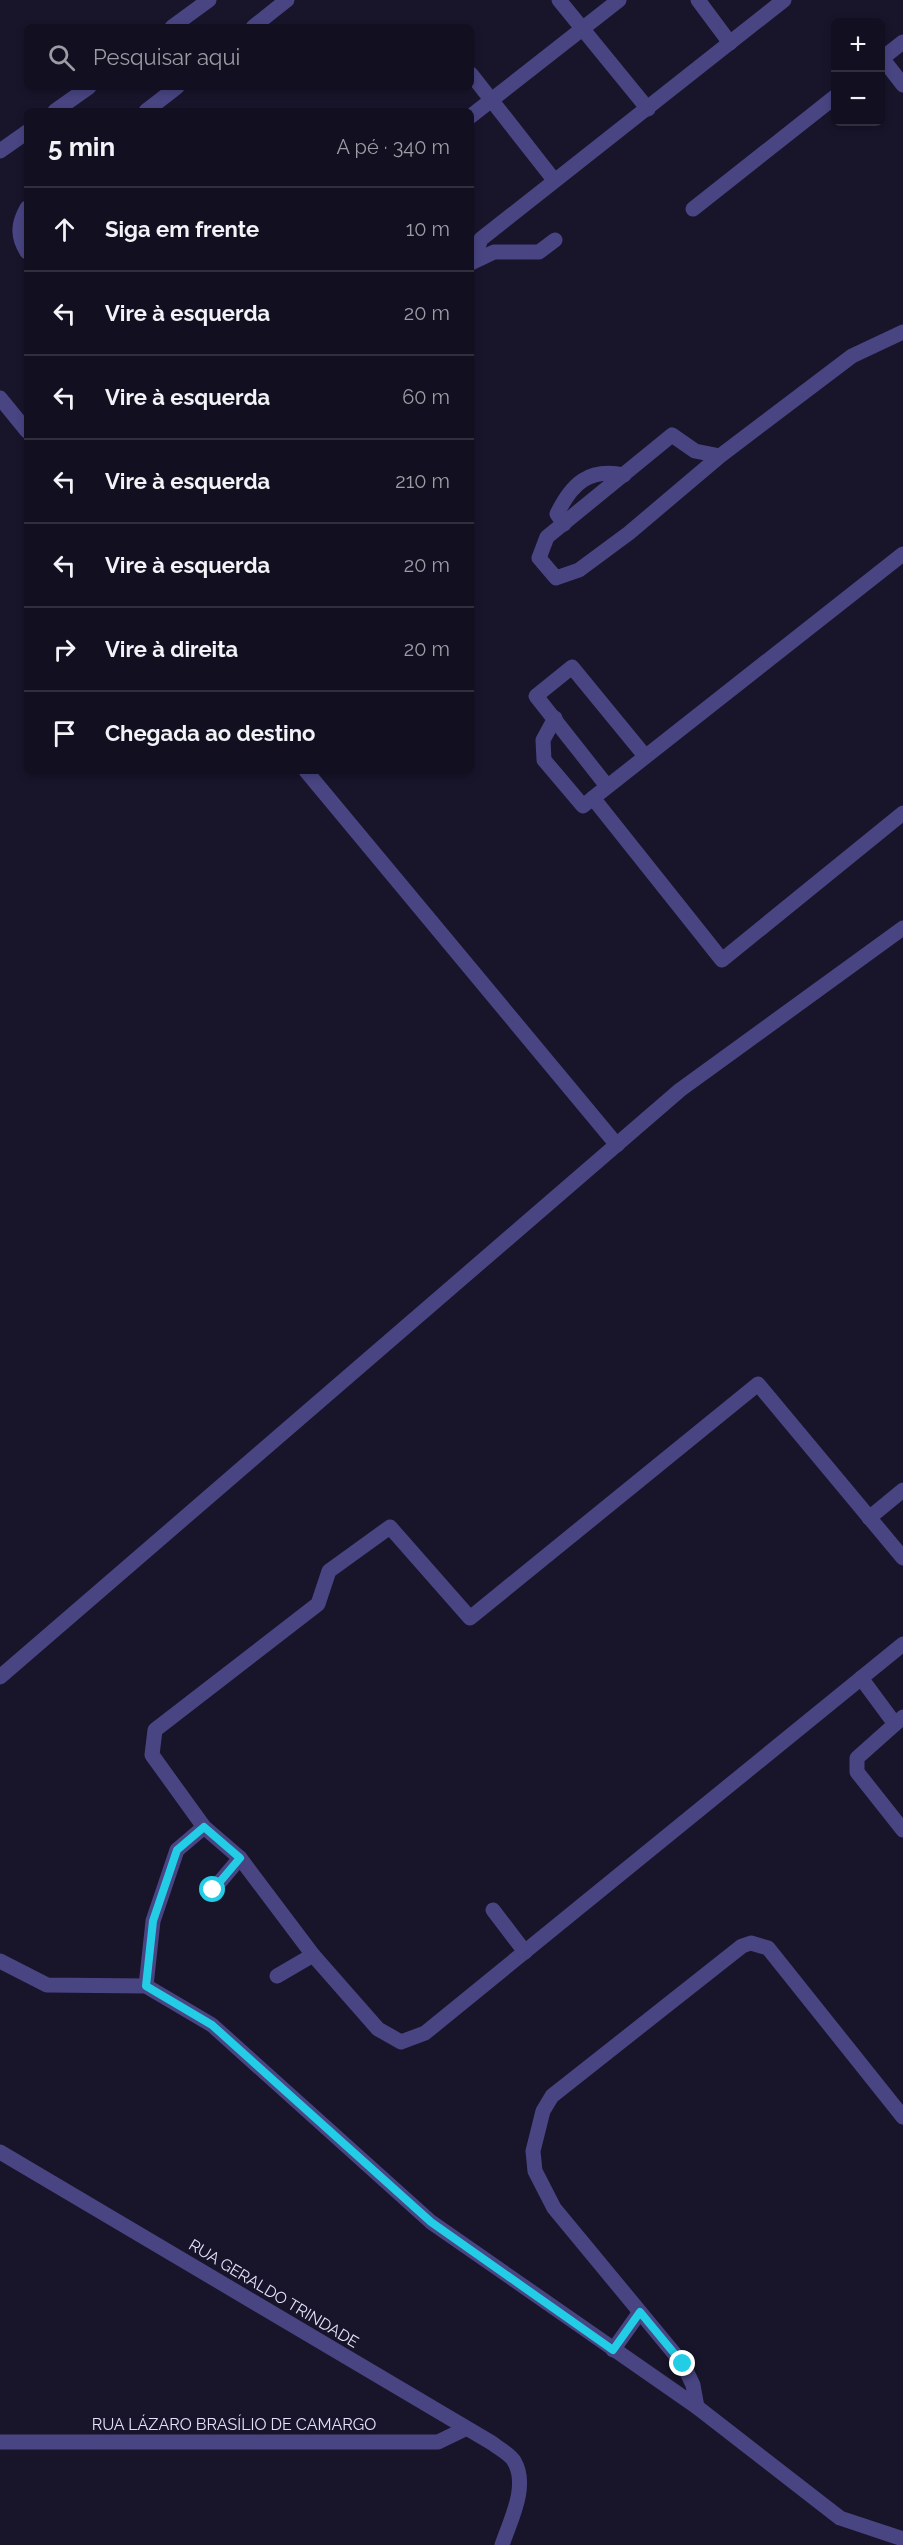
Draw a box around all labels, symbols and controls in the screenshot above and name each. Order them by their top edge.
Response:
map controls [831,18,885,126]
button: + [831,18,885,72]
search box [24,24,474,90]
icon: search [45,41,78,74]
text: Pesquisar aqui [93,44,240,70]
button: − [831,72,885,126]
text: 5 min [48,132,115,162]
text: A pé · 340 m [337,135,450,159]
icon: ahead [48,213,81,246]
text: Siga em frente [105,216,259,242]
text: 10 m [406,217,450,241]
icon: left [48,297,81,330]
text: Vire à esquerda [105,300,270,326]
text: 20 m [404,301,450,325]
icon: left [48,381,81,414]
text: Vire à esquerda [105,384,270,410]
text: 60 m [402,385,450,409]
icon: left [48,465,81,498]
text: Vire à esquerda [105,468,270,494]
text: 210 m [395,469,450,493]
icon: left [48,549,81,582]
text: Vire à esquerda [105,552,270,578]
text: 20 m [404,553,450,577]
icon: right [48,633,81,666]
text: Vire à direita [105,636,238,662]
text: 20 m [404,637,450,661]
icon: arrive [48,717,81,750]
text: Chegada ao destino [105,720,315,746]
route start [199,1876,225,1902]
street label: RUA GERALDO TRINDADE [185,2235,362,2352]
route end [669,2350,695,2376]
street label: RUA LÁZARO BRASÍLIO DE CAMARGO [92,2414,376,2434]

